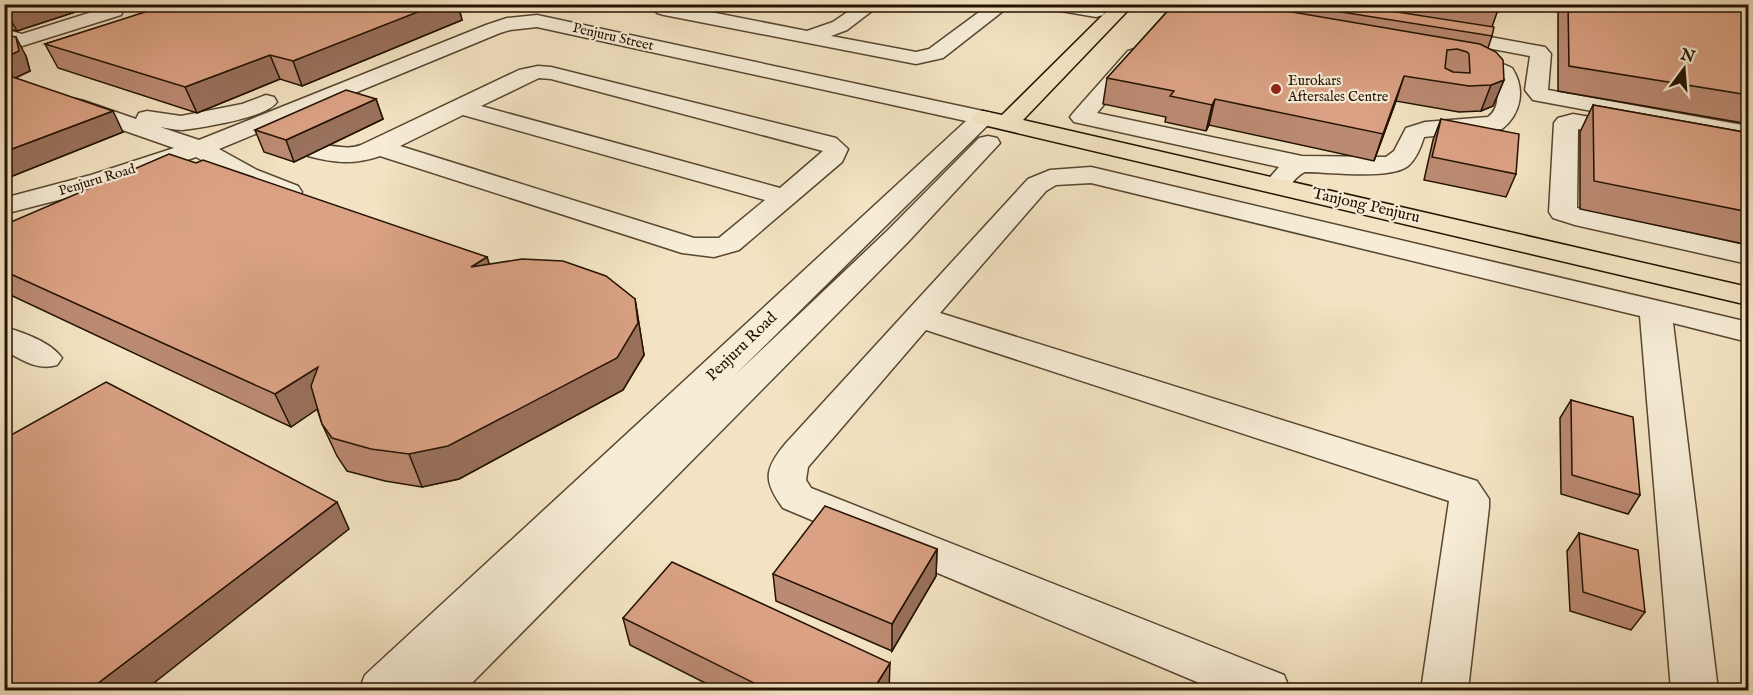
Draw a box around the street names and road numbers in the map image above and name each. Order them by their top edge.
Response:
street label: Penjuru Street [571,19,655,55]
street label: Penjuru Road [56,160,138,200]
street label: Tanjong Penjuru [1310,184,1422,228]
street label: Penjuru Road [702,308,782,386]

